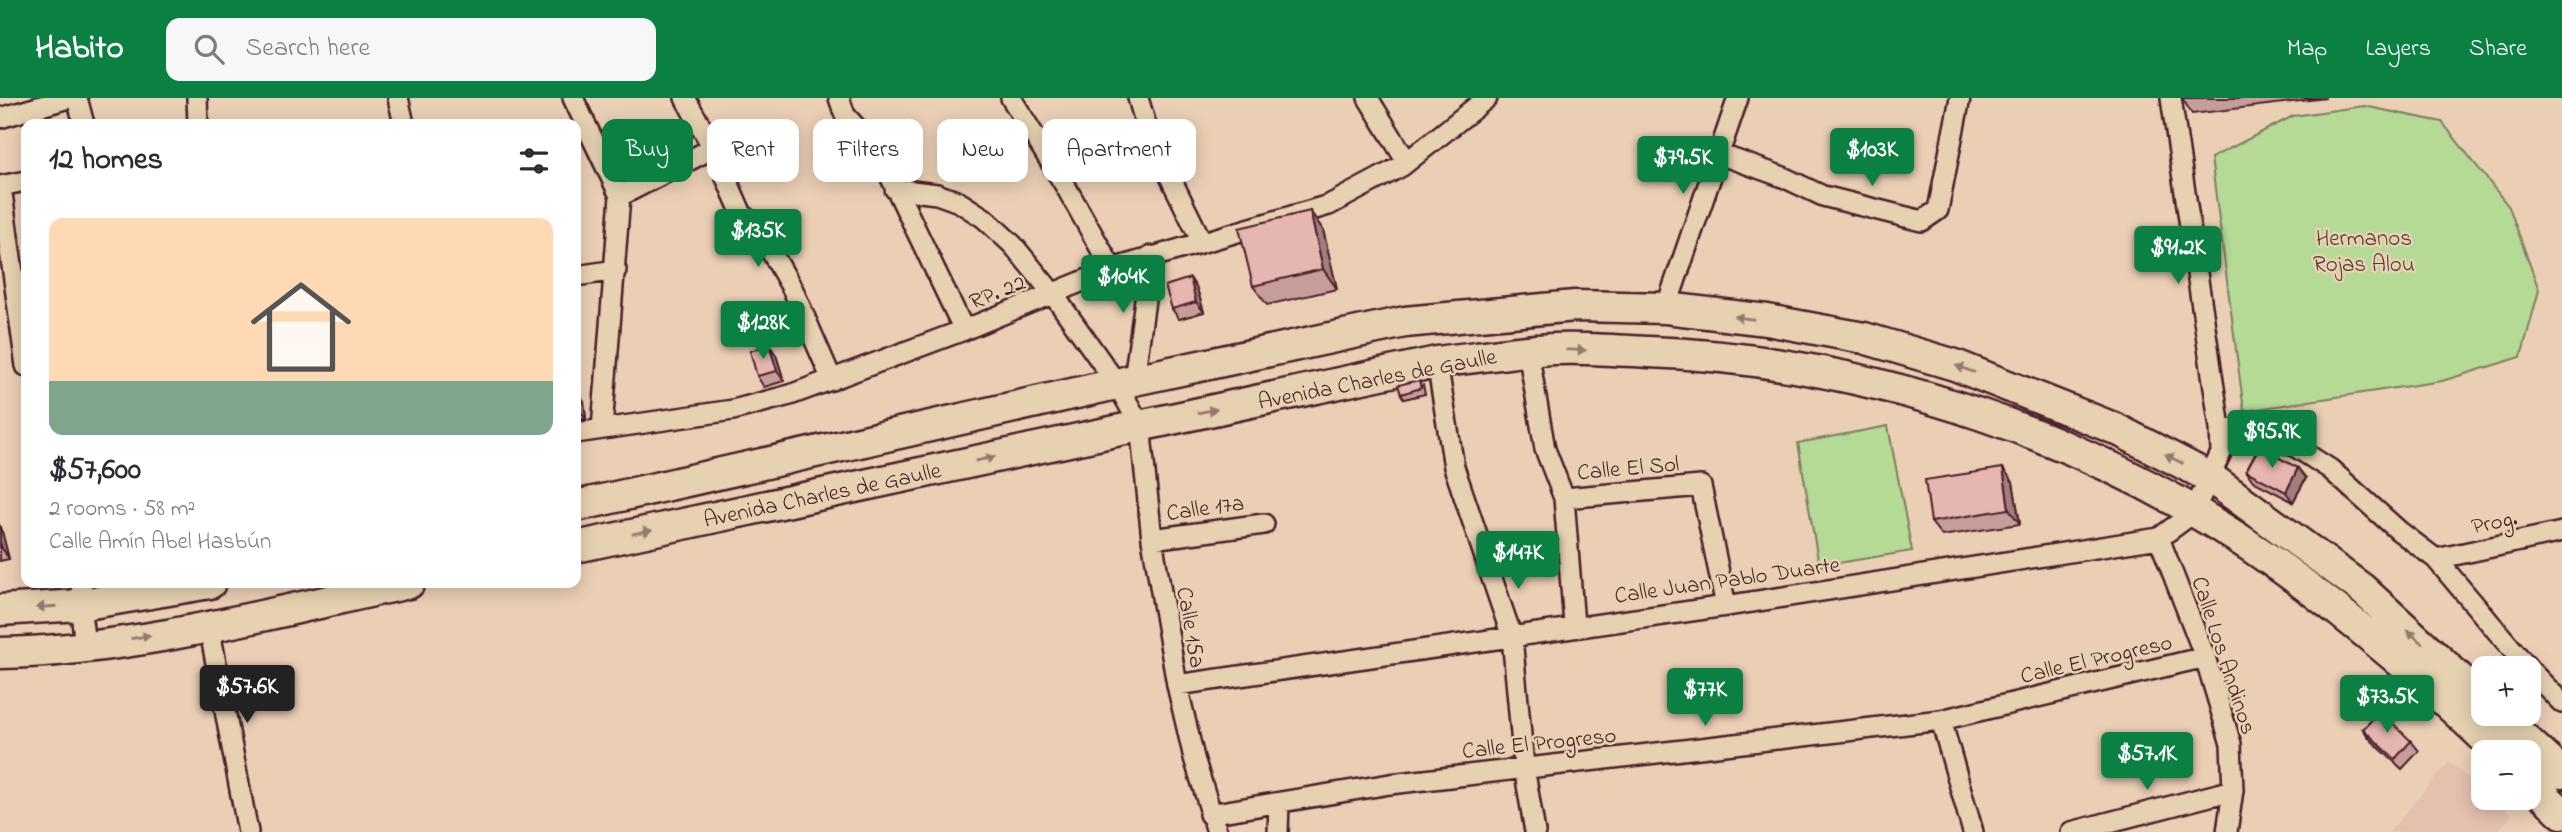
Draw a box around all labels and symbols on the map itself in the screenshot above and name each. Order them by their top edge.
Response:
pin: $103K [1823,129,1921,188]
pin: $79.5K [1626,136,1740,196]
pin: $135K [709,209,807,269]
park label: Hermanos Rojas Alou [2313,223,2415,282]
pin: $91.2K [2121,226,2235,286]
pin: $104K [1074,256,1172,315]
street label: RP. 22 [965,267,1031,319]
pin: $128K [714,302,812,361]
one-way arrow [1733,312,1755,323]
street label: Avenida Charles de Gaulle [1255,341,1500,420]
one-way arrow [1565,344,1587,356]
one-way arrow [1955,363,1976,374]
one-way arrow [1196,406,1218,417]
pin: $95.9K [2215,410,2329,470]
street label: Calle El Sol [1576,449,1681,490]
one-way arrow [974,453,996,464]
one-way arrow [2164,453,2184,464]
street label: Avenida Charles de Gaulle [701,455,945,538]
street label: Calle 17a [1164,488,1246,531]
street label: Prog. [2469,502,2521,545]
one-way arrow [631,527,653,538]
pin: $147K [1469,532,1567,591]
street label: Calle Juan Pablo Duarte [1612,549,1843,614]
street label: Calle Los Andinos [2182,573,2264,739]
street label: Calle 15a [1166,584,1213,671]
one-way arrow [35,602,57,613]
street label: Calle El Progreso [2017,627,2176,695]
one-way arrow [2406,629,2424,645]
one-way arrow [130,631,152,642]
pin: $57.6K [190,666,304,725]
pin: $77K [1664,668,1746,728]
pin: $73.5K [2330,676,2444,735]
street label: Calle El Progreso [1461,720,1618,770]
pin: $57.1K [2090,732,2204,792]

